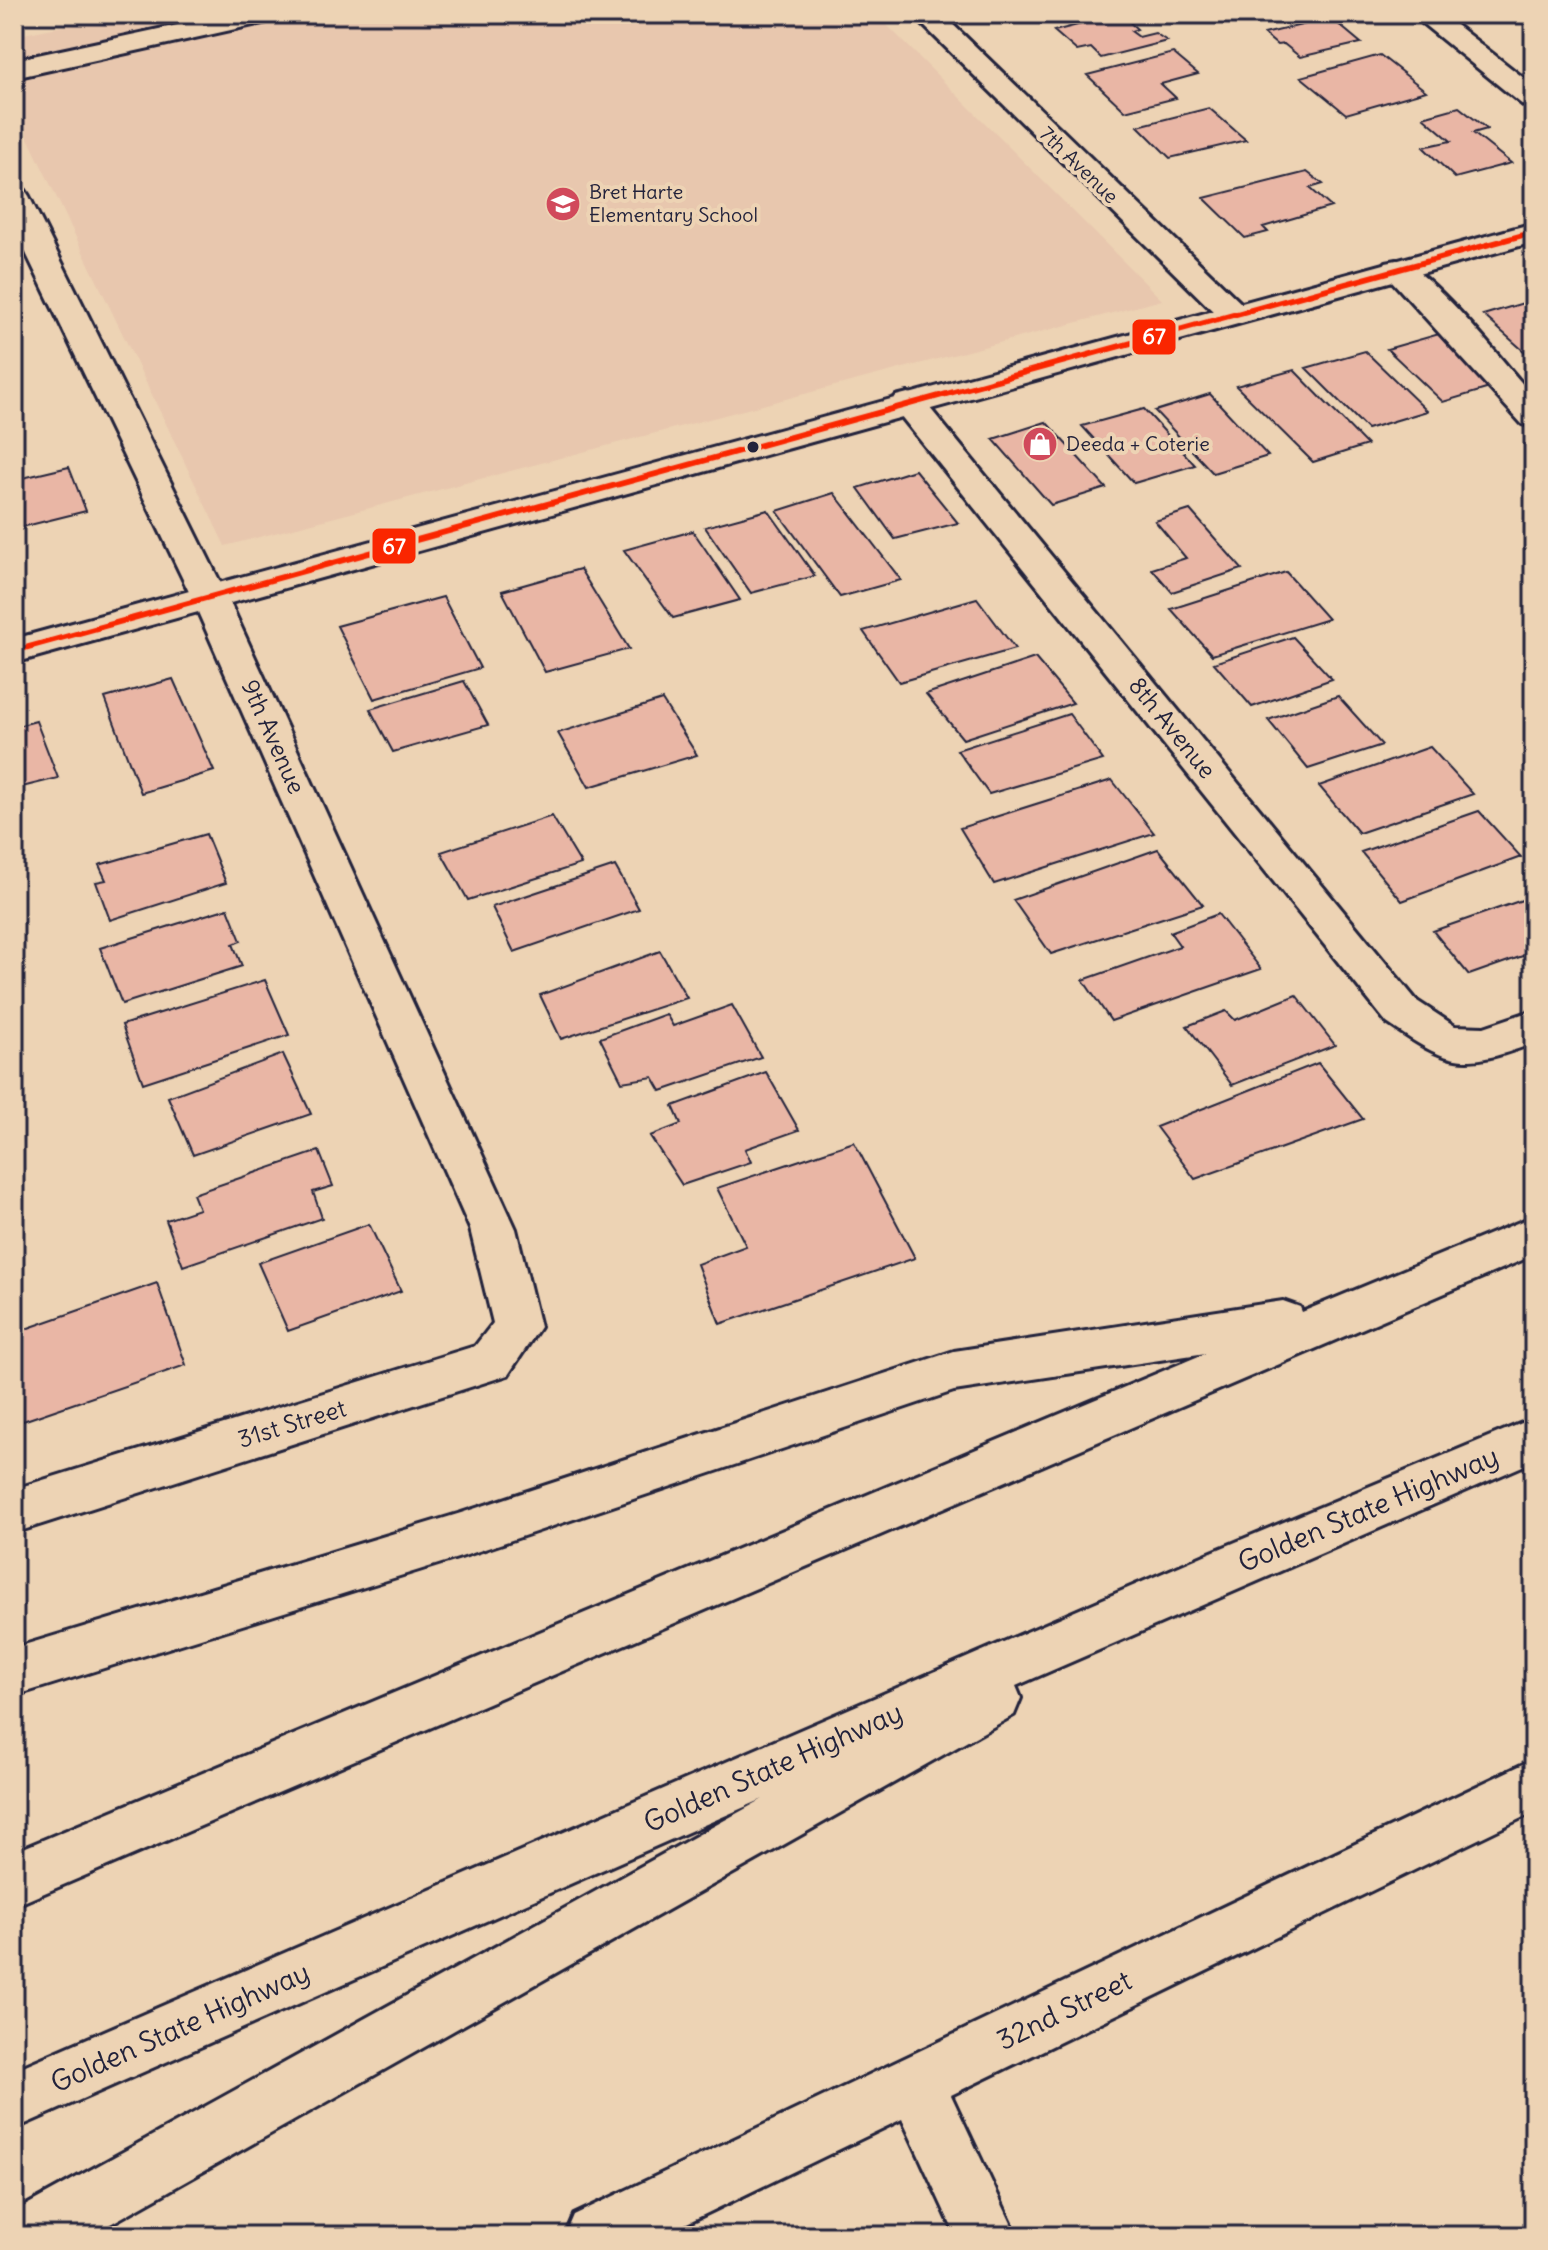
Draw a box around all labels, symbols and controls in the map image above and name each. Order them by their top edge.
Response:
street label: 7th Avenue [1035,121,1124,208]
place label: Bret Harte Elementary School [589,179,758,227]
school or university icon: Bret Harte Elementary School [544,185,582,223]
line badge: 67 [1131,318,1177,356]
text: 67 [1142,322,1166,350]
shop icon: Deeda + Coterie [1021,425,1059,463]
place label: Deeda + Coterie [1066,431,1210,456]
unlabelled marker [745,439,761,455]
line badge: 67 [371,527,417,565]
text: 67 [382,532,406,560]
street label: 8th Avenue [1123,671,1223,784]
street label: 9th Avenue [235,675,312,798]
street label: 31st Street [234,1392,349,1454]
street label: Golden State Highway [1232,1438,1504,1580]
street label: Golden State Highway [638,1694,908,1840]
street label: Golden State Highway [45,1954,315,2100]
street label: 32nd Street [991,1962,1137,2058]

